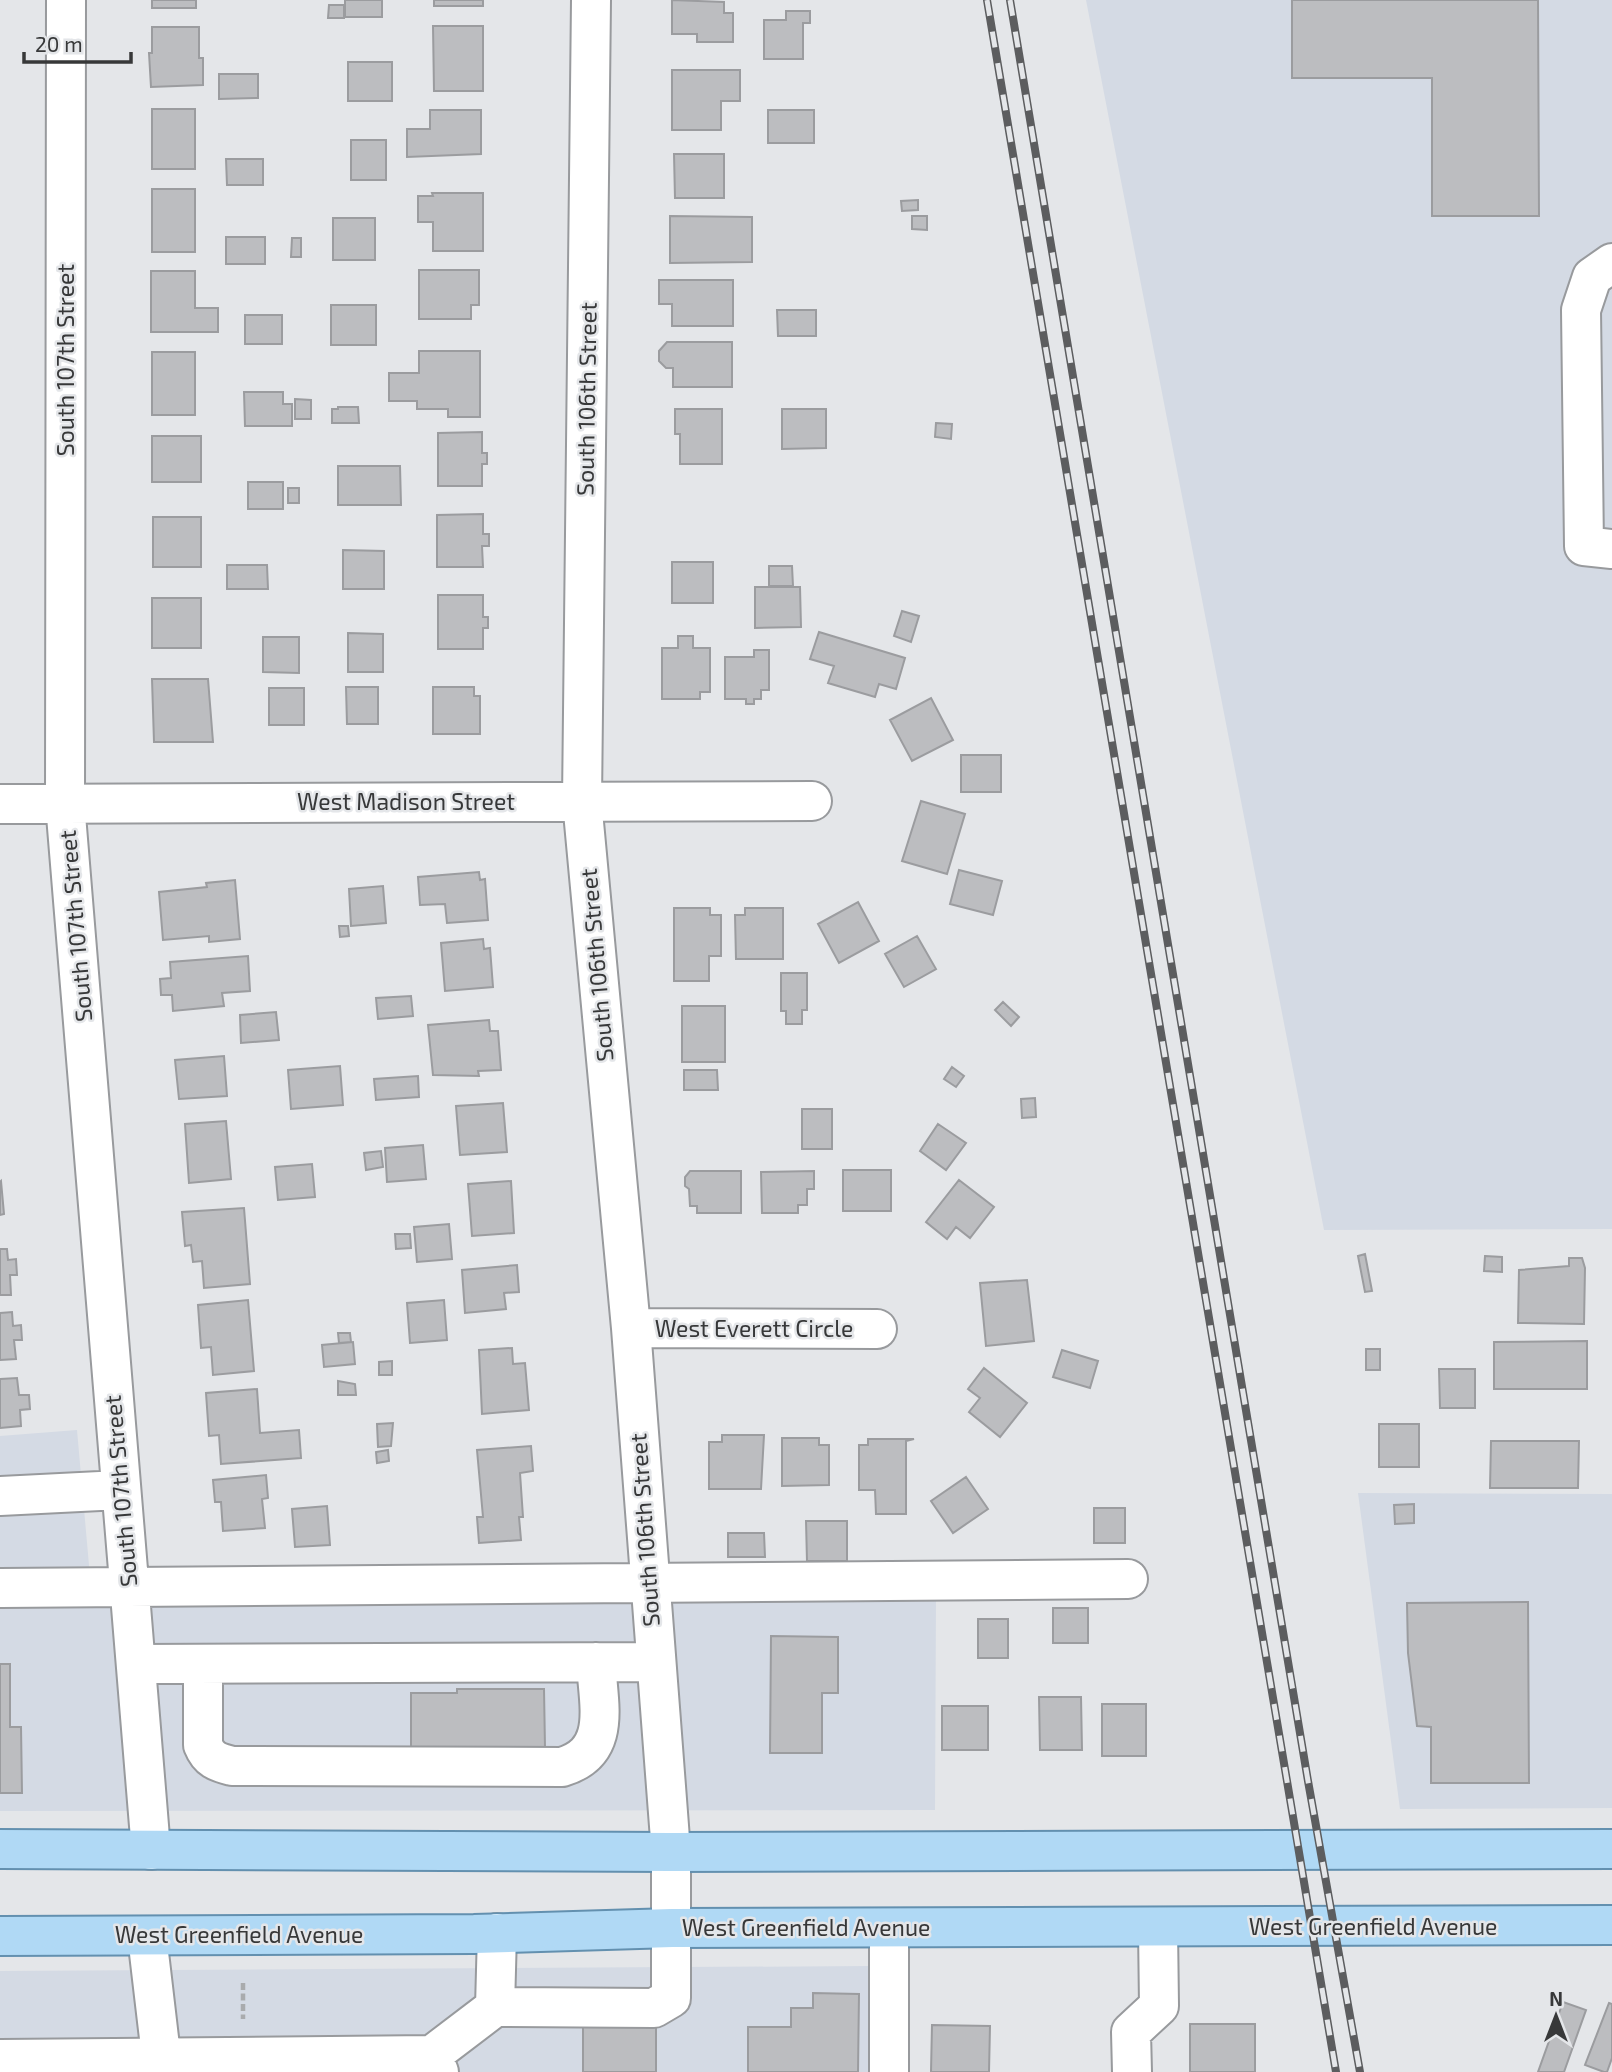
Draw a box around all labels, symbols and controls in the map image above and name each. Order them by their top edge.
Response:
scale bar [24,21,131,65]
text: 20 m [35,31,83,56]
street label: South 107th Street [51,264,79,456]
street label: South 106th Street [570,302,602,496]
street label: West Madison Street [297,787,515,815]
street label: South 107th Street [53,829,97,1023]
street label: South 106th Street [574,867,618,1063]
street label: West Everett Circle [655,1314,853,1342]
street label: South 107th Street [98,1394,142,1588]
street label: South 106th Street [623,1432,665,1628]
street label: West Greenfield Avenue [1249,1912,1497,1940]
street label: West Greenfield Avenue [682,1913,930,1941]
street label: West Greenfield Avenue [115,1920,363,1948]
north arrow [1521,1981,1591,2051]
text: N [1549,1987,1563,2010]

